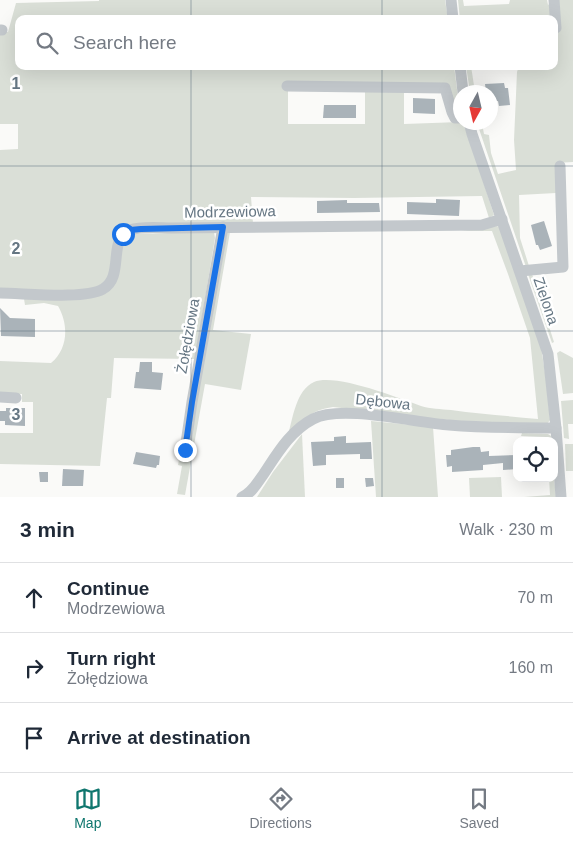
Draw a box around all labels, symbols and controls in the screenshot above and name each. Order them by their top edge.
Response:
search box [15,15,558,70]
icon: search [33,29,61,57]
text: Search here [73,32,177,53]
text: 1 [12,75,21,92]
north arrow [453,85,498,130]
street label: Modrzewiowa [184,202,277,221]
route start [112,223,135,246]
text: 2 [12,240,21,257]
street label: Zielona [530,275,563,327]
street label: Żołędziowa [173,296,203,375]
street label: Dębowa [355,390,412,413]
text: 3 [12,406,21,423]
map controls [513,437,558,482]
button: locate [513,437,558,482]
route end [174,439,197,462]
text: 3 min [20,518,75,541]
text: Walk · 230 m [459,521,553,538]
text: Continue [67,578,149,599]
icon: ahead [20,584,48,612]
text: 70 m [517,589,553,606]
text: Modrzewiowa [67,600,165,617]
text: Turn right [67,648,155,669]
icon: right [20,654,48,682]
text: 160 m [509,659,553,676]
text: Żołędziowa [67,670,148,687]
icon: arrive [20,724,48,752]
text: Arrive at destination [67,727,251,748]
tab: Map [74,785,102,831]
tab: Directions [250,785,312,831]
tab: Saved [459,785,499,831]

